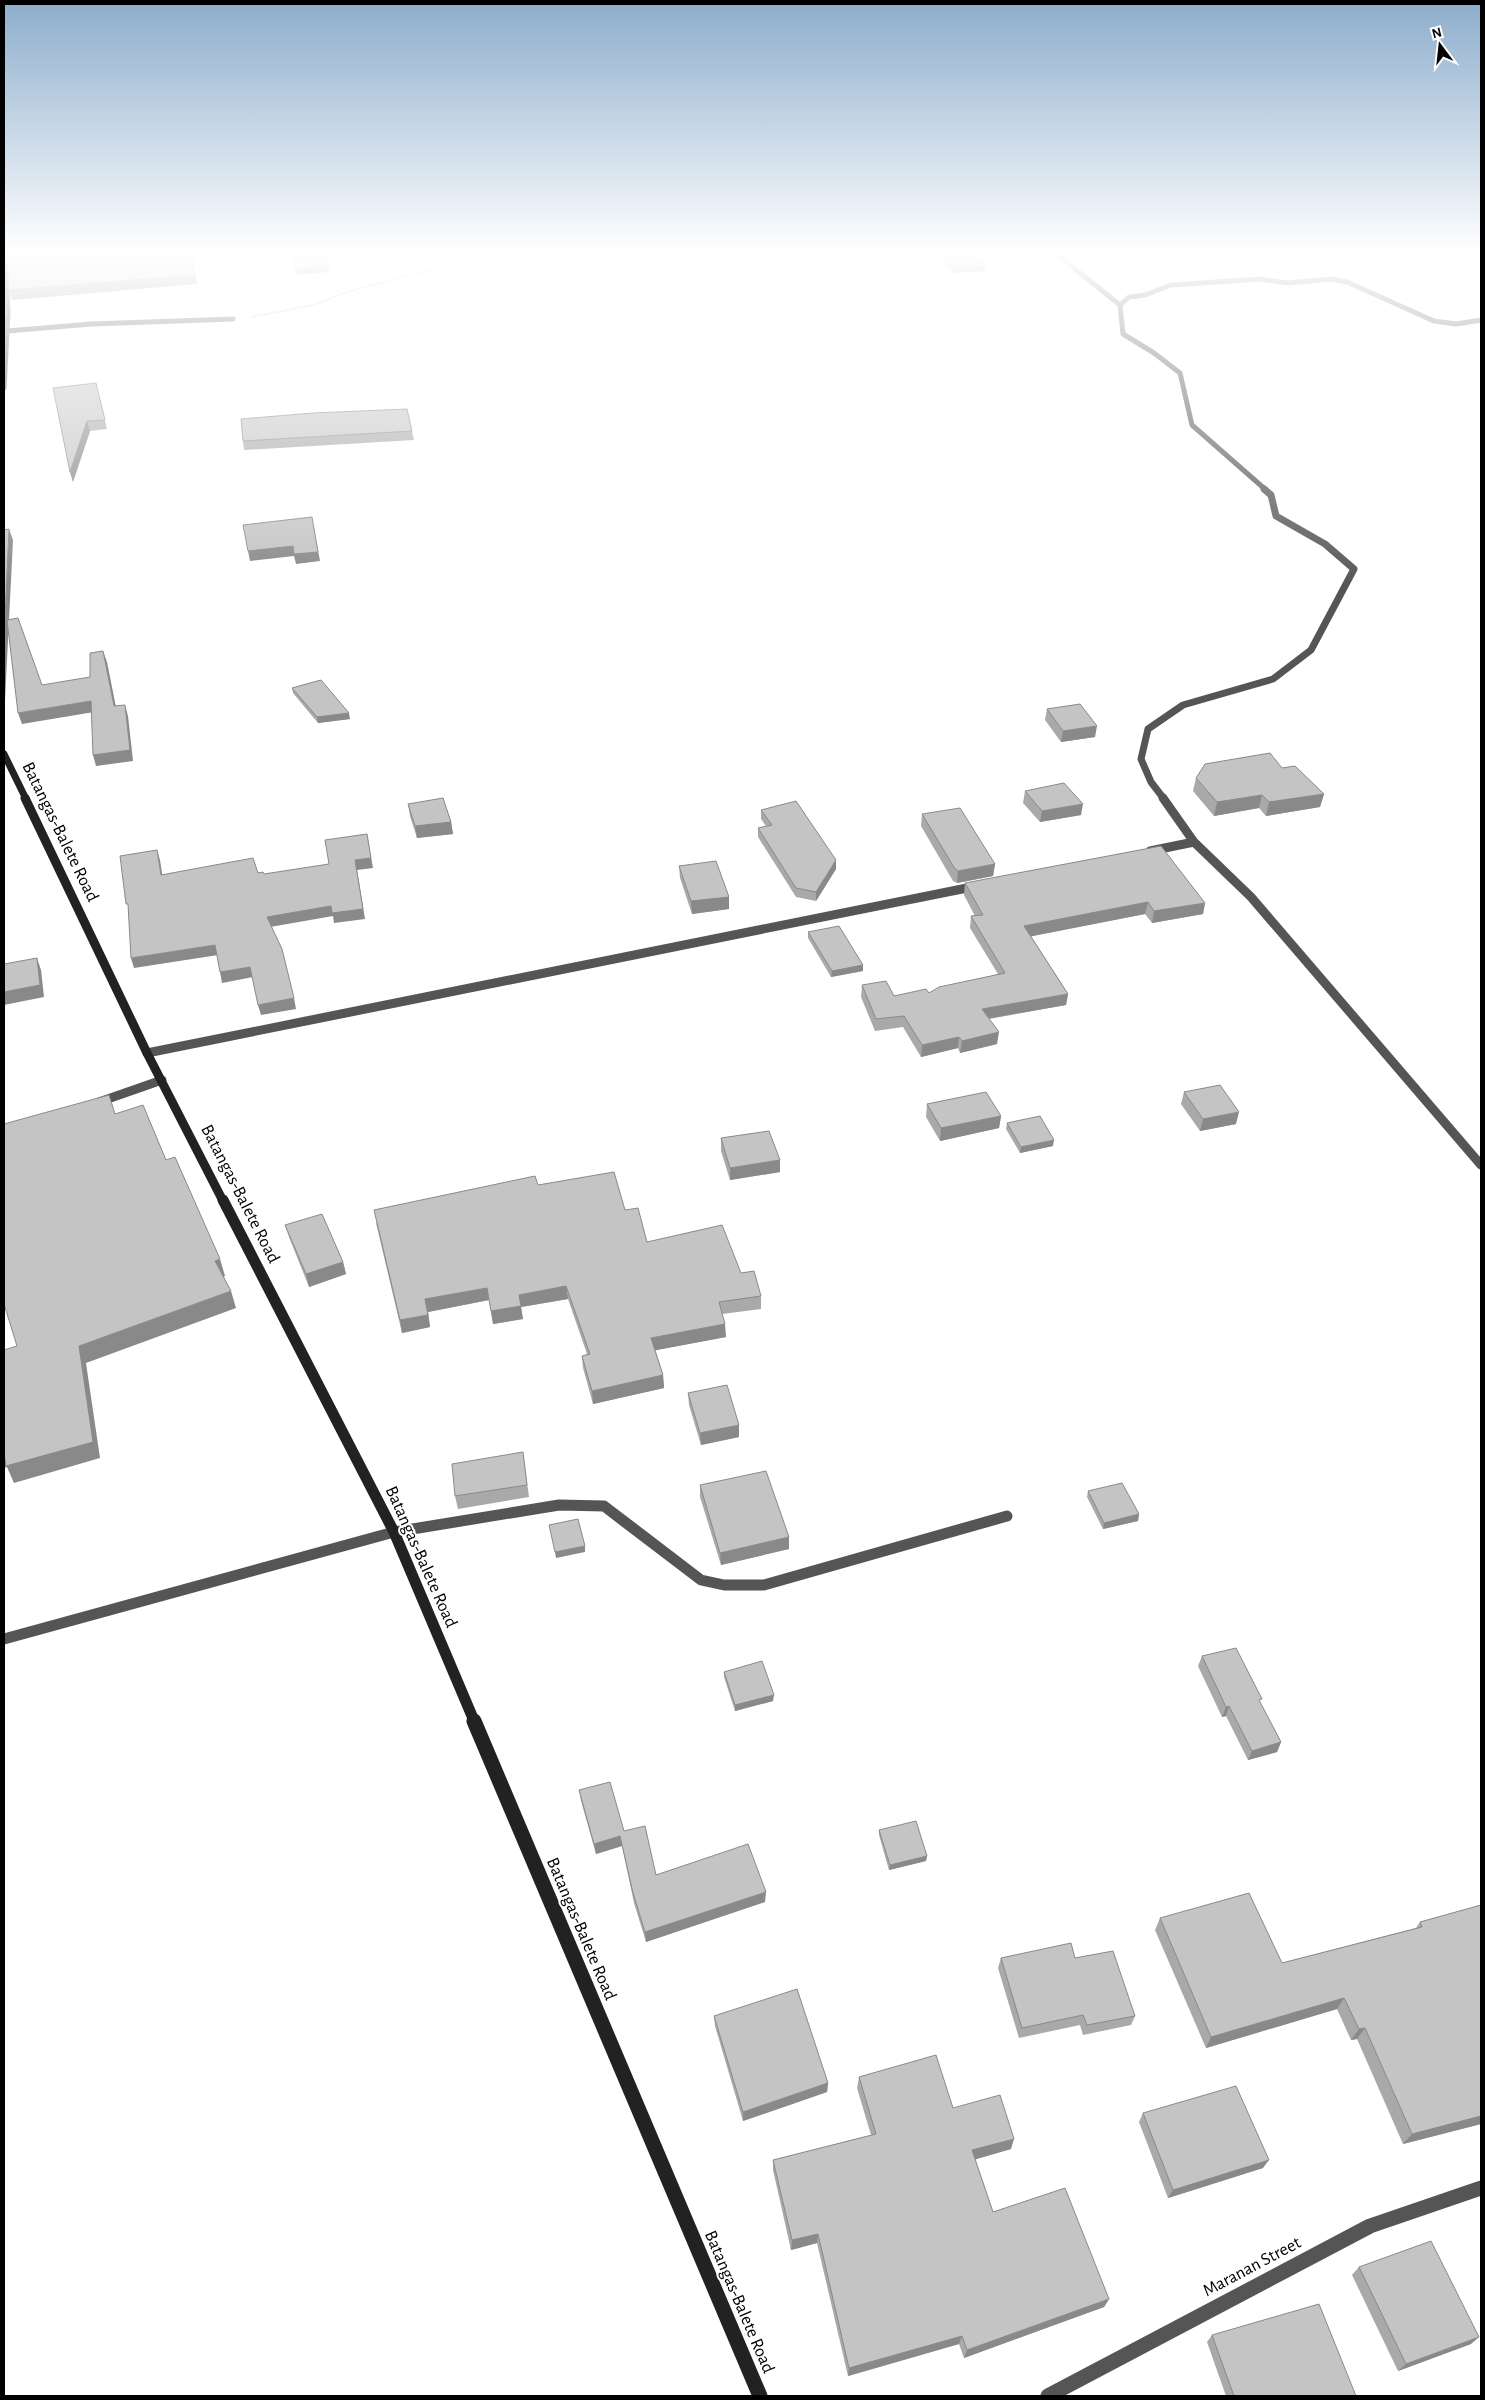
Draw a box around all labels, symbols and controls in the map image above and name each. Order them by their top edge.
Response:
north arrow [1415,20,1465,70]
text: N [1430,25,1443,41]
street label: Batangas-Balete Road [18,759,102,905]
street label: Batangas-Balete Road [197,1122,283,1266]
street label: Batangas-Balete Road [382,1483,460,1631]
street label: Batangas-Balete Road [543,1855,619,2003]
street label: Batangas-Balete Road [701,2228,777,2376]
street label: Maranan Street [1200,2234,1304,2300]

